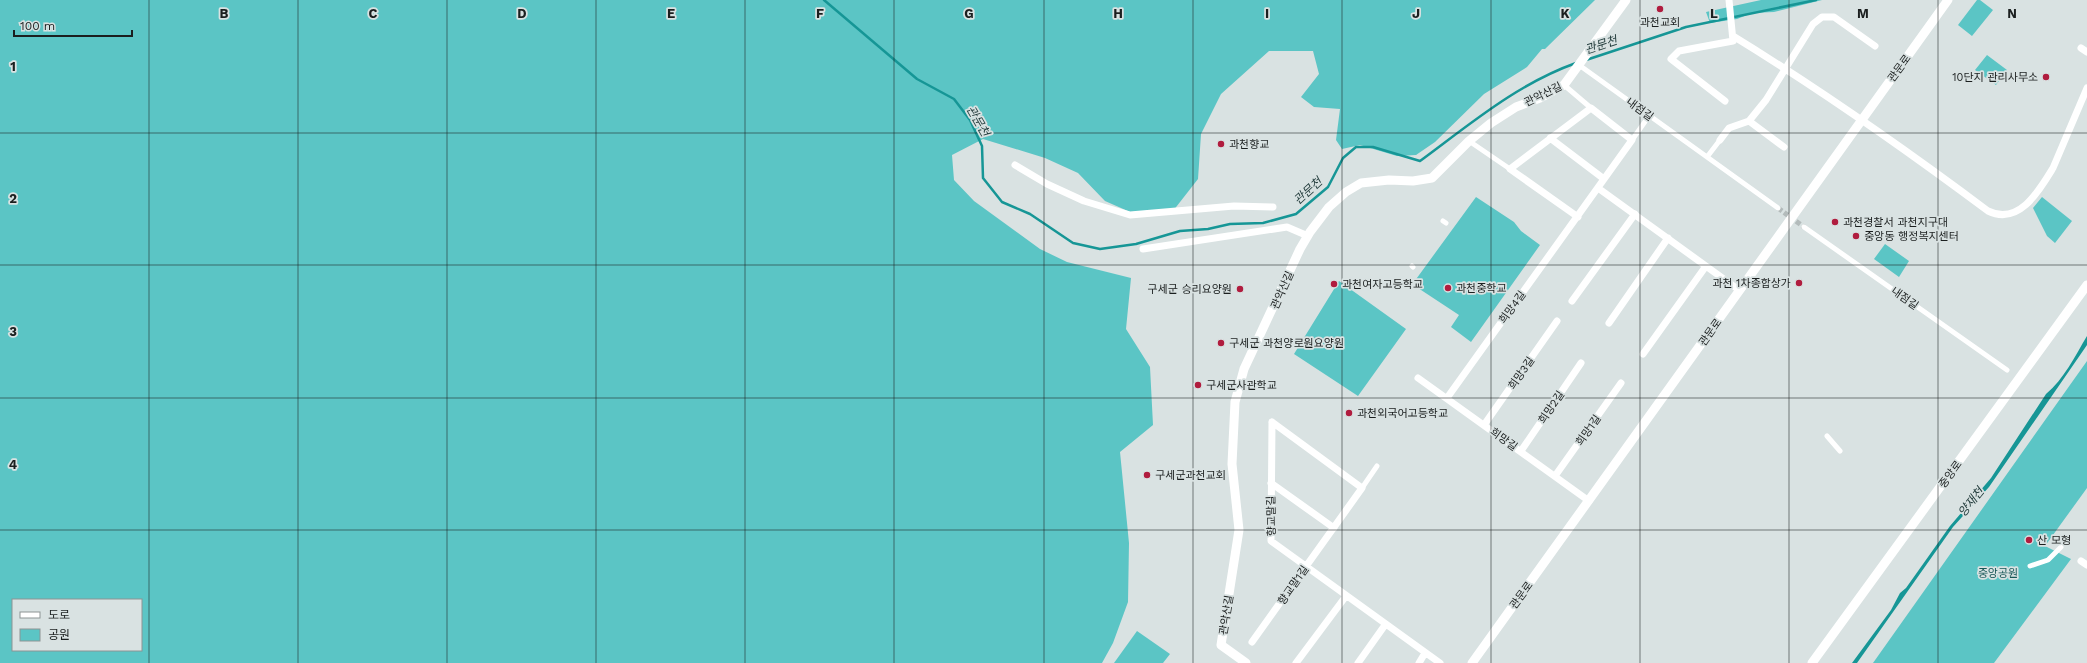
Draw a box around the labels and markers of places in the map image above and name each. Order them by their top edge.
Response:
marker: 과천교회 [1655,4,1665,14]
place label: 과천교회 [1640,16,1680,29]
place label: 10단지 관리사무소 [1952,71,2038,84]
marker: 10단지 관리사무소 [2041,72,2051,82]
place label: 과천향교 [1229,138,1269,151]
marker: 과천향교 [1216,139,1226,149]
place label: 과천경찰서 과천지구대 [1843,216,1948,229]
marker: 과천경찰서 과천지구대 [1830,217,1840,227]
place label: 중앙동 행정복지센터 [1864,230,1959,243]
marker: 중앙동 행정복지센터 [1851,231,1861,241]
place label: 과천 1차종합상가 [1712,277,1791,290]
place label: 과천여자고등학교 [1342,278,1423,291]
marker: 과천 1차종합상가 [1794,278,1804,288]
marker: 과천여자고등학교 [1329,279,1339,289]
place label: 과천중학교 [1456,282,1507,295]
place label: 구세군 승리요양원 [1147,283,1232,296]
marker: 과천중학교 [1443,283,1453,293]
marker: 구세군 승리요양원 [1235,284,1245,294]
place label: 구세군 과천양로원요양원 [1229,337,1344,350]
marker: 구세군 과천양로원요양원 [1216,338,1226,348]
place label: 구세군사관학교 [1206,379,1277,392]
marker: 구세군사관학교 [1193,380,1203,390]
place label: 과천외국어고등학교 [1357,407,1448,420]
marker: 과천외국어고등학교 [1344,408,1354,418]
place label: 구세군과천교회 [1155,469,1226,482]
marker: 구세군과천교회 [1142,470,1152,480]
place label: 산 모형 [2037,534,2071,547]
marker: 산 모형 [2024,535,2034,545]

